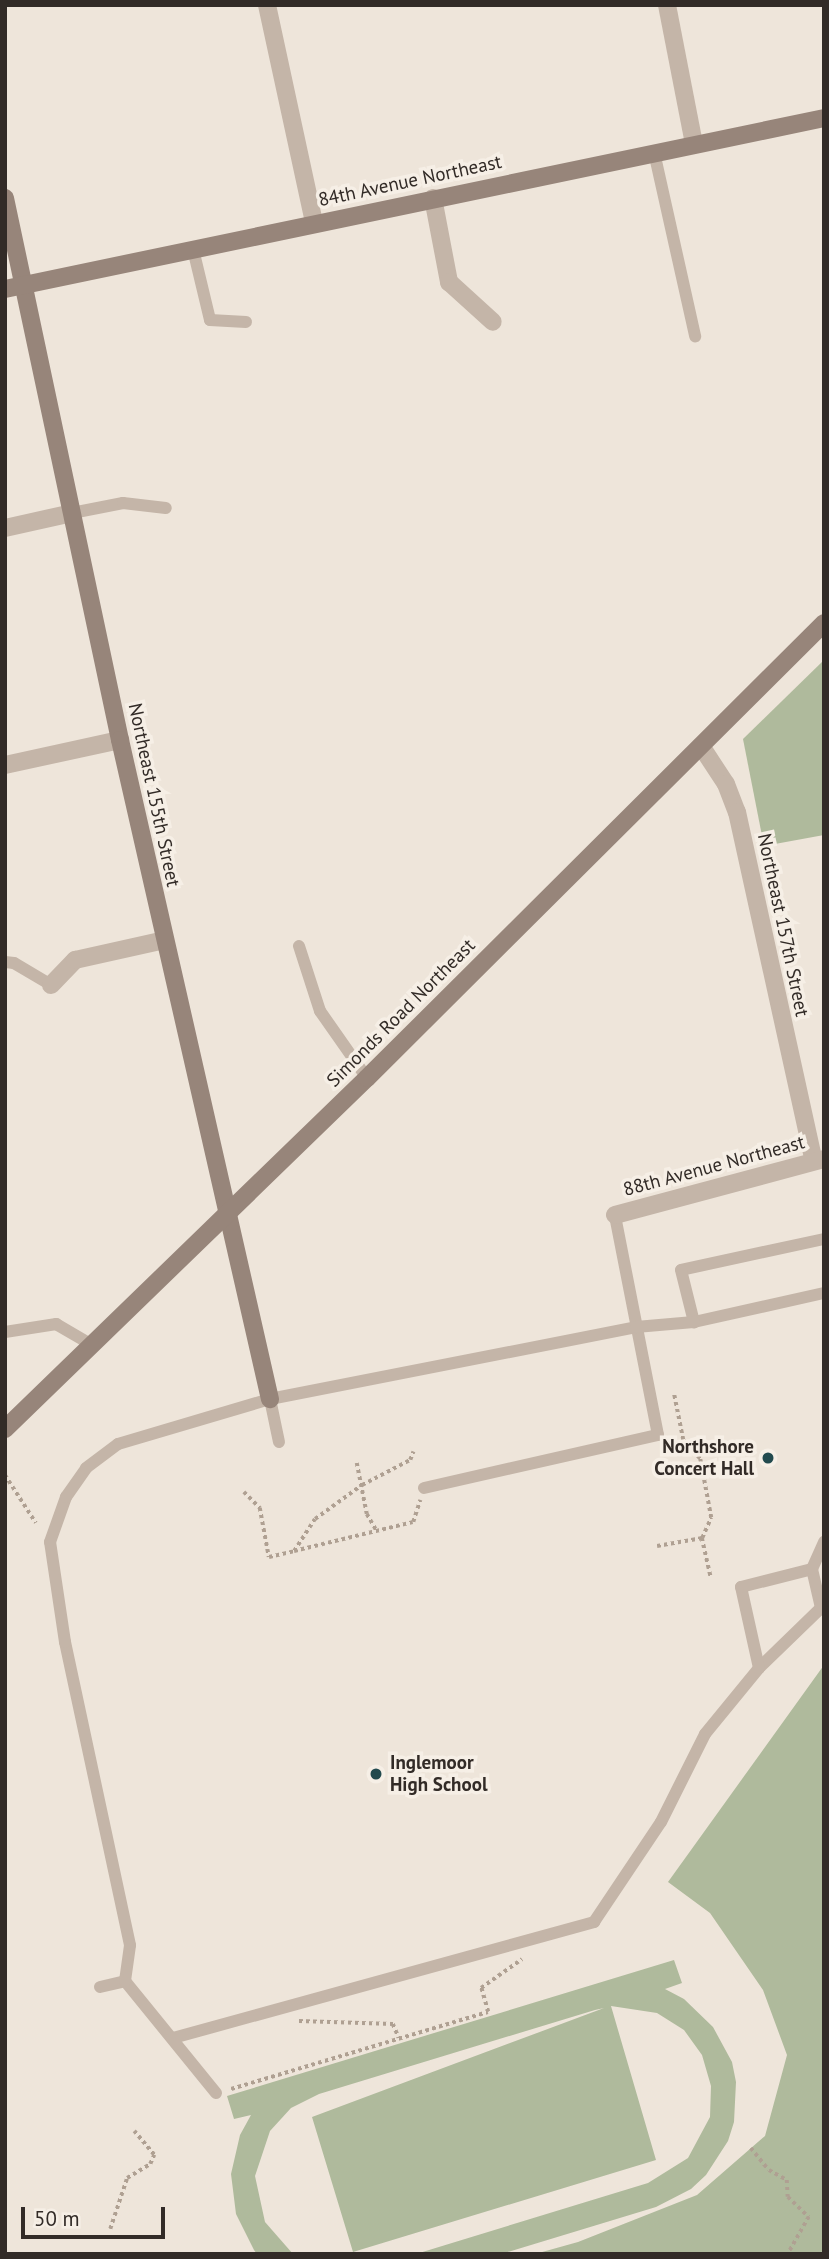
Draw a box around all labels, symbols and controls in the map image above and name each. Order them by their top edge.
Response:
street label: 84th Avenue Northeast [316,150,504,212]
street label: Northeast 155th Street [123,701,185,889]
street label: Northeast 157th Street [752,831,814,1019]
street label: Simonds Road Northeast [322,934,480,1092]
street label: 88th Avenue Northeast [621,1131,807,1201]
place label: Northshore Concert Hall [654,1436,754,1480]
marker: Northshore Concert Hall [760,1450,776,1466]
place label: Inglemoor High School [390,1752,487,1796]
marker: Inglemoor High School [368,1766,384,1782]
scale bar [24,2192,168,2236]
text: 50 m [34,2205,80,2232]

